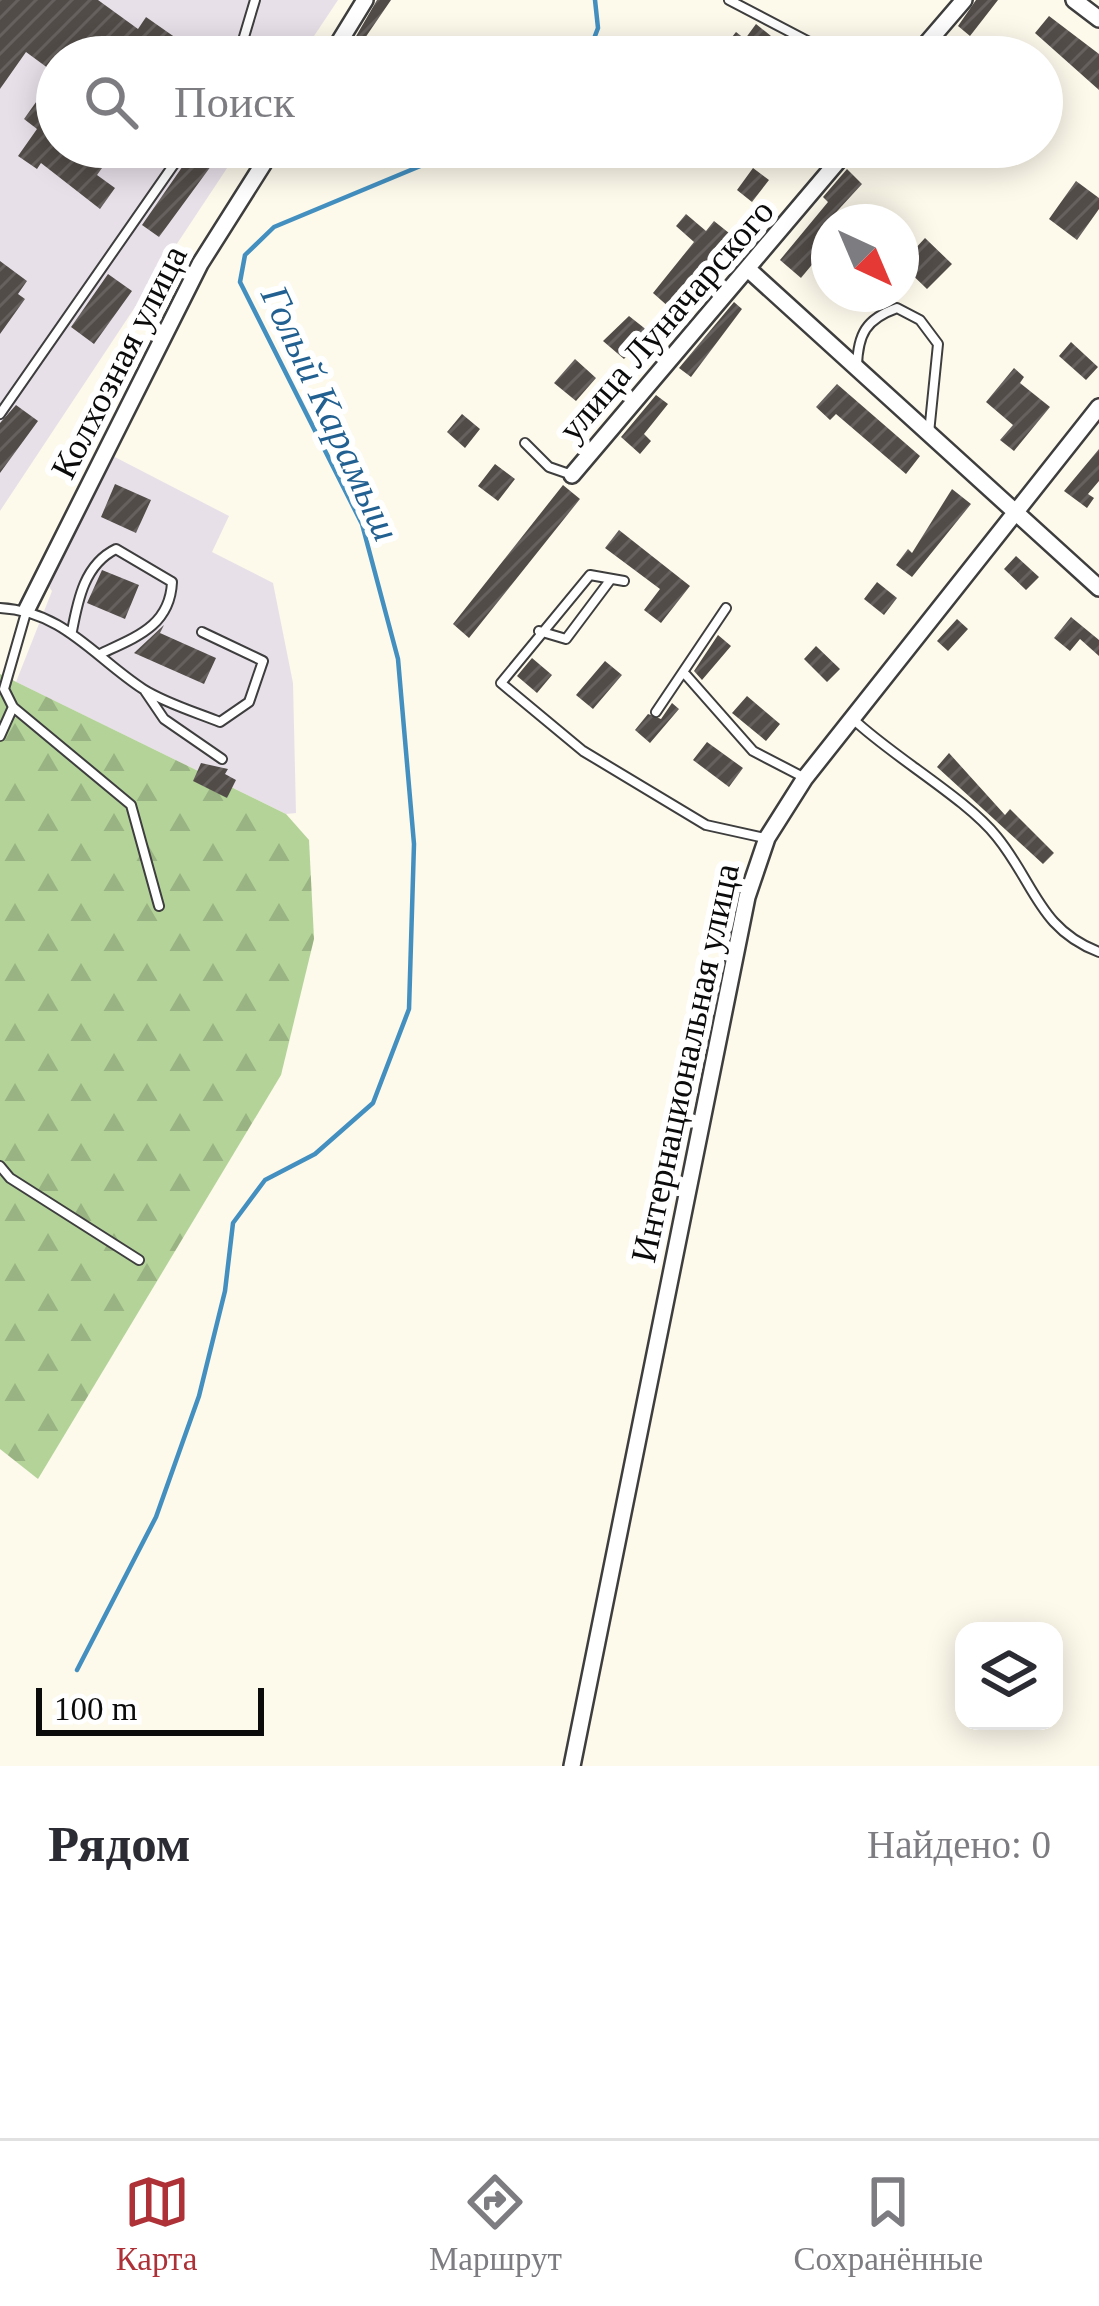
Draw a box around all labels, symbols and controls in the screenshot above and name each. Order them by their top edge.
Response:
search box [36,36,1063,168]
icon: search [78,69,144,135]
text: Поиск [174,77,295,127]
street label: улица Луначарского [550,191,782,449]
north arrow [811,204,919,312]
street label: Колхозная улица [43,239,195,485]
water label: Голый Карамыш [252,278,409,548]
street label: Интернациональная улица [623,860,747,1266]
map controls [955,1622,1063,1730]
button: layers [955,1622,1063,1730]
scale bar [36,1682,264,1735]
text: 100 m [54,1691,137,1727]
text: Рядом [48,1816,191,1872]
text: Найдено: 0 [867,1823,1051,1866]
tab: Карта [116,2169,198,2278]
tab: Маршрут [429,2169,562,2278]
tab: Сохранённые [793,2169,983,2278]

